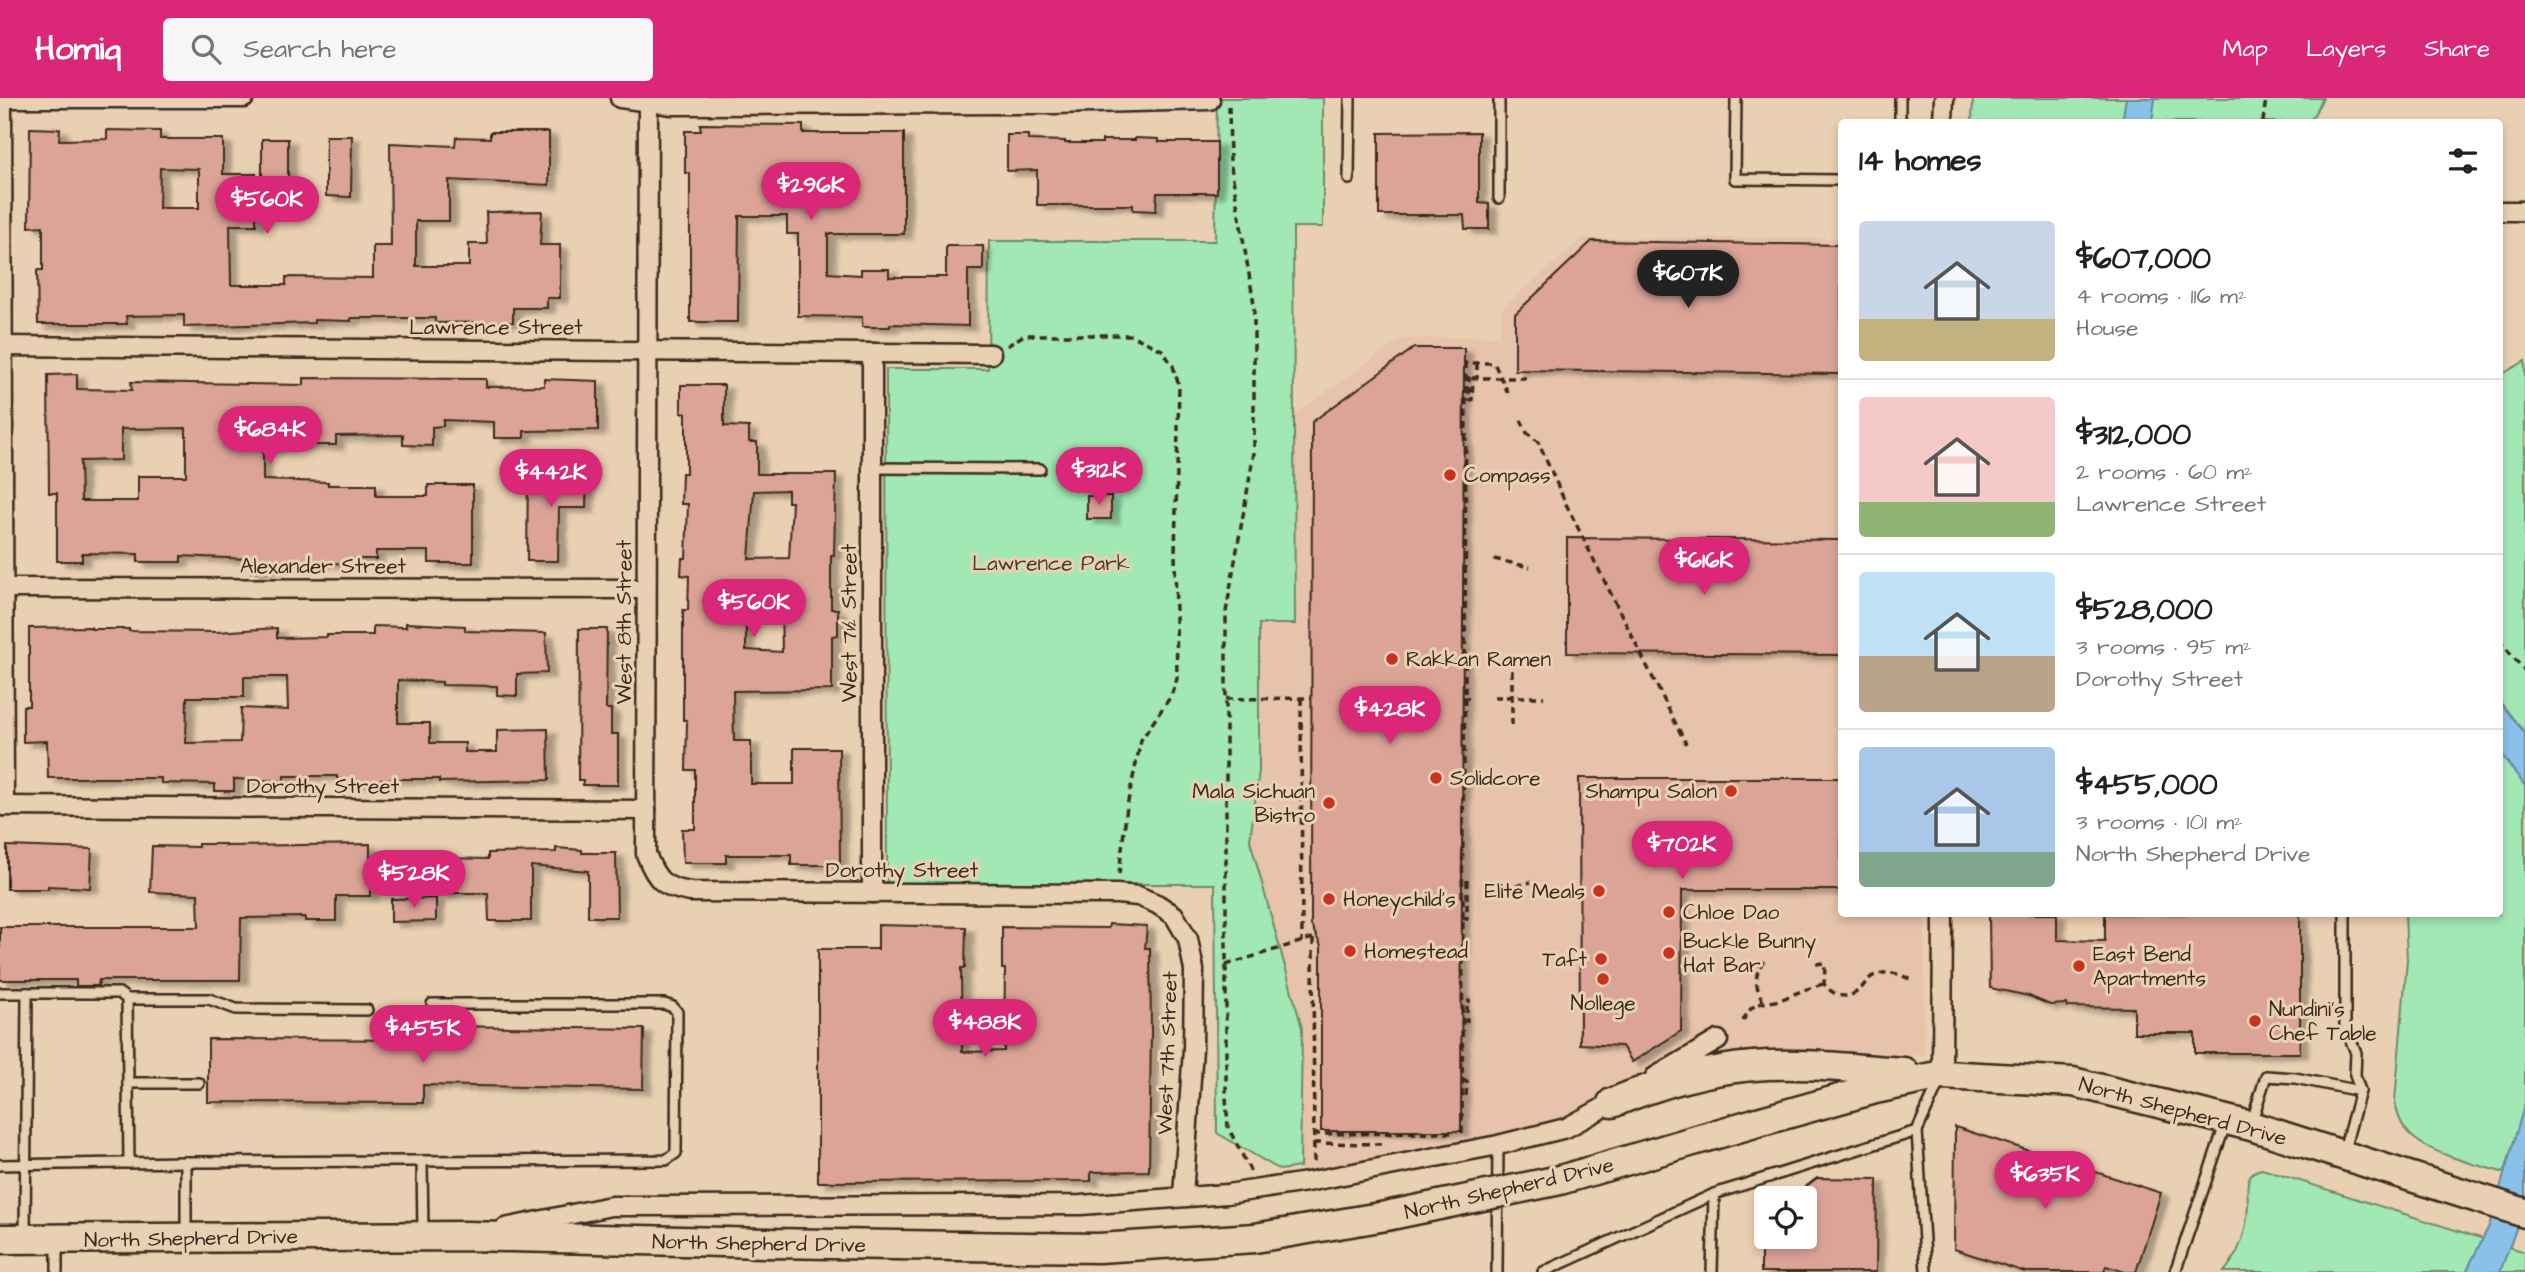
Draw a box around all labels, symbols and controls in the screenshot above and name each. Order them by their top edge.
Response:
search box [163,18,653,81]
text: Homiq [35,26,121,72]
icon: search [187,30,225,68]
text: Search here [243,31,397,67]
text: Map [2223,32,2268,66]
text: Layers [2306,32,2386,66]
text: Share [2424,32,2490,66]
text: 14 homes [1859,140,1982,182]
icon: filters [2444,142,2482,180]
pin: $296K [762,162,860,222]
text: $296K [777,169,845,201]
pin: $560K [218,176,316,236]
text: $560K [231,183,303,215]
text: $607,000 [2076,238,2211,280]
icon: home [1915,249,1999,333]
pin: $607K [1639,250,1737,310]
text: $607K [1653,257,1723,289]
text: 4 rooms · 116 m² [2076,280,2247,312]
text: House [2076,312,2139,344]
street label: Lawrence Street [409,313,583,342]
pin: $684K [221,406,319,466]
text: $684K [234,413,306,445]
text: $312,000 [2076,414,2191,456]
icon: home [1915,425,1999,509]
pin: $312K [1050,448,1148,507]
pin: $442K [502,450,600,509]
text: $312K [1072,454,1126,486]
text: $442K [515,456,587,488]
text: 2 rooms · 60 m² [2076,456,2253,488]
place label: Compass [1464,461,1550,491]
marker: Compass [1442,467,1458,483]
text: Lawrence Street [2076,488,2266,520]
pin: $616K [1655,538,1753,597]
street label: West 8th Street [610,539,639,704]
street label: West 7½ Street [835,543,864,702]
text: $616K [1675,544,1733,576]
park label: Lawrence Park [972,549,1130,578]
street label: Alexander Street [240,552,407,581]
pin: $560K [705,580,803,639]
text: $560K [718,586,790,618]
text: $528,000 [2076,589,2213,631]
icon: home [1915,600,1999,684]
text: 3 rooms · 95 m² [2076,631,2252,663]
place label: Rakkan Ramen [1406,645,1551,674]
marker: Rakkan Ramen [1384,651,1400,667]
text: Dorothy Street [2076,663,2243,695]
pin: $428K [1341,686,1439,746]
text: $428K [1355,693,1425,725]
place label: Solidcore [1450,764,1541,793]
text: $455,000 [2076,764,2218,806]
marker: Solidcore [1428,770,1444,786]
street label: Dorothy Street [247,772,400,803]
icon: home [1915,775,1999,859]
place label: Mala Sichuan Bistro [1192,777,1315,830]
place label: Shampu Salon [1586,777,1717,807]
marker: Shampu Salon [1723,783,1739,799]
marker: Mala Sichuan Bistro [1321,795,1337,811]
text: 3 rooms · 101 m² [2076,806,2243,838]
pin: $702K [1633,822,1731,881]
text: $702K [1648,828,1716,860]
text: North Shepherd Drive [2076,838,2310,870]
pin: $528K [365,850,463,910]
street label: Dorothy Street [826,856,979,887]
text: $528K [378,857,450,889]
place label: Elite Meals [1485,877,1585,906]
marker: Elite Meals [1591,883,1607,899]
place label: Honeychild's [1343,885,1456,916]
marker: Honeychild's [1321,891,1337,907]
place label: Chloe Dao [1683,898,1779,927]
marker: Chloe Dao [1661,904,1677,920]
place label: Buckle Bunny Hat Bar [1683,927,1816,980]
place label: Homestead [1364,937,1468,966]
place label: East Bend Apartments [2093,940,2206,994]
marker: Homestead [1342,943,1358,959]
place label: Taft [1542,945,1588,974]
marker: Buckle Bunny Hat Bar [1661,945,1677,961]
marker: Taft [1593,951,1609,967]
marker: East Bend Apartments [2071,958,2087,974]
street label: West 7th Street [1150,970,1185,1135]
marker: Nollege [1595,971,1611,987]
place label: Nollege [1570,989,1636,1020]
place label: Nundini's Chef Table [2269,995,2377,1048]
pin: $488K [936,1000,1034,1059]
pin: $455K [374,1006,472,1065]
text: $488K [949,1006,1021,1038]
text: $455K [386,1012,460,1044]
marker: Nundini's Chef Table [2247,1013,2263,1029]
street label: North Shepherd Drive [2076,1070,2290,1154]
street label: North Shepherd Drive [1402,1150,1617,1228]
pin: $635K [1996,1152,2094,1211]
text: $635K [2010,1158,2080,1190]
map controls [1754,1186,1817,1249]
button: locate [1754,1186,1817,1249]
street label: North Shepherd Drive [84,1222,298,1256]
street label: North Shepherd Drive [652,1227,866,1261]

